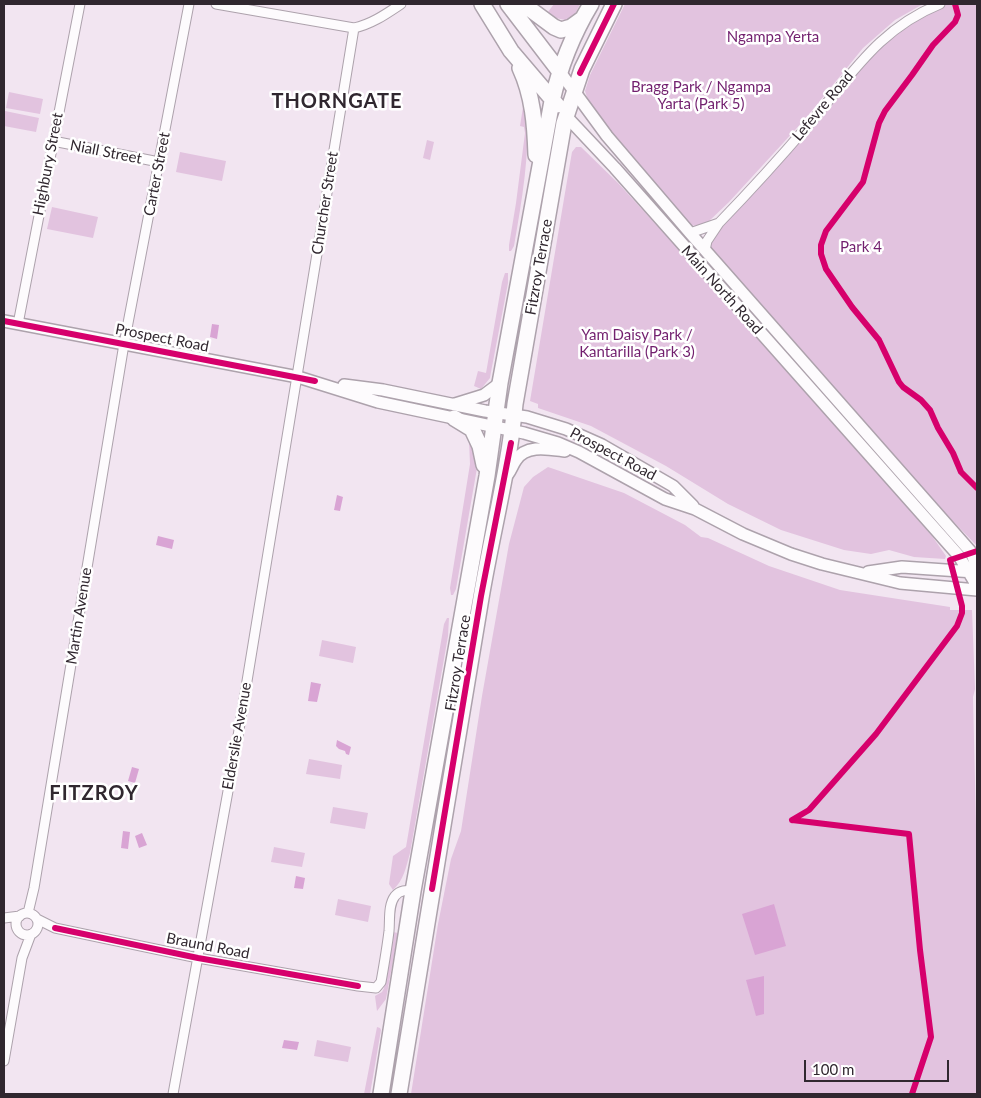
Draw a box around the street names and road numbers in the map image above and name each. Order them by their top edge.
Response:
street label: Lefevre Road [789,67,857,145]
street label: Highbury Street [29,111,67,217]
street label: Carter Street [140,131,174,217]
street label: Niall Street [69,136,143,168]
street label: Churcher Street [308,150,342,256]
street label: Fitzroy Terrace [522,218,556,316]
street label: Main North Road [678,242,766,338]
street label: Prospect Road [114,320,210,356]
street label: Prospect Road [567,424,659,484]
street label: Martin Avenue [62,566,96,666]
street label: Fitzroy Terrace [441,614,475,712]
street label: Elderslie Avenue [219,681,255,791]
street label: Braund Road [165,929,251,963]

